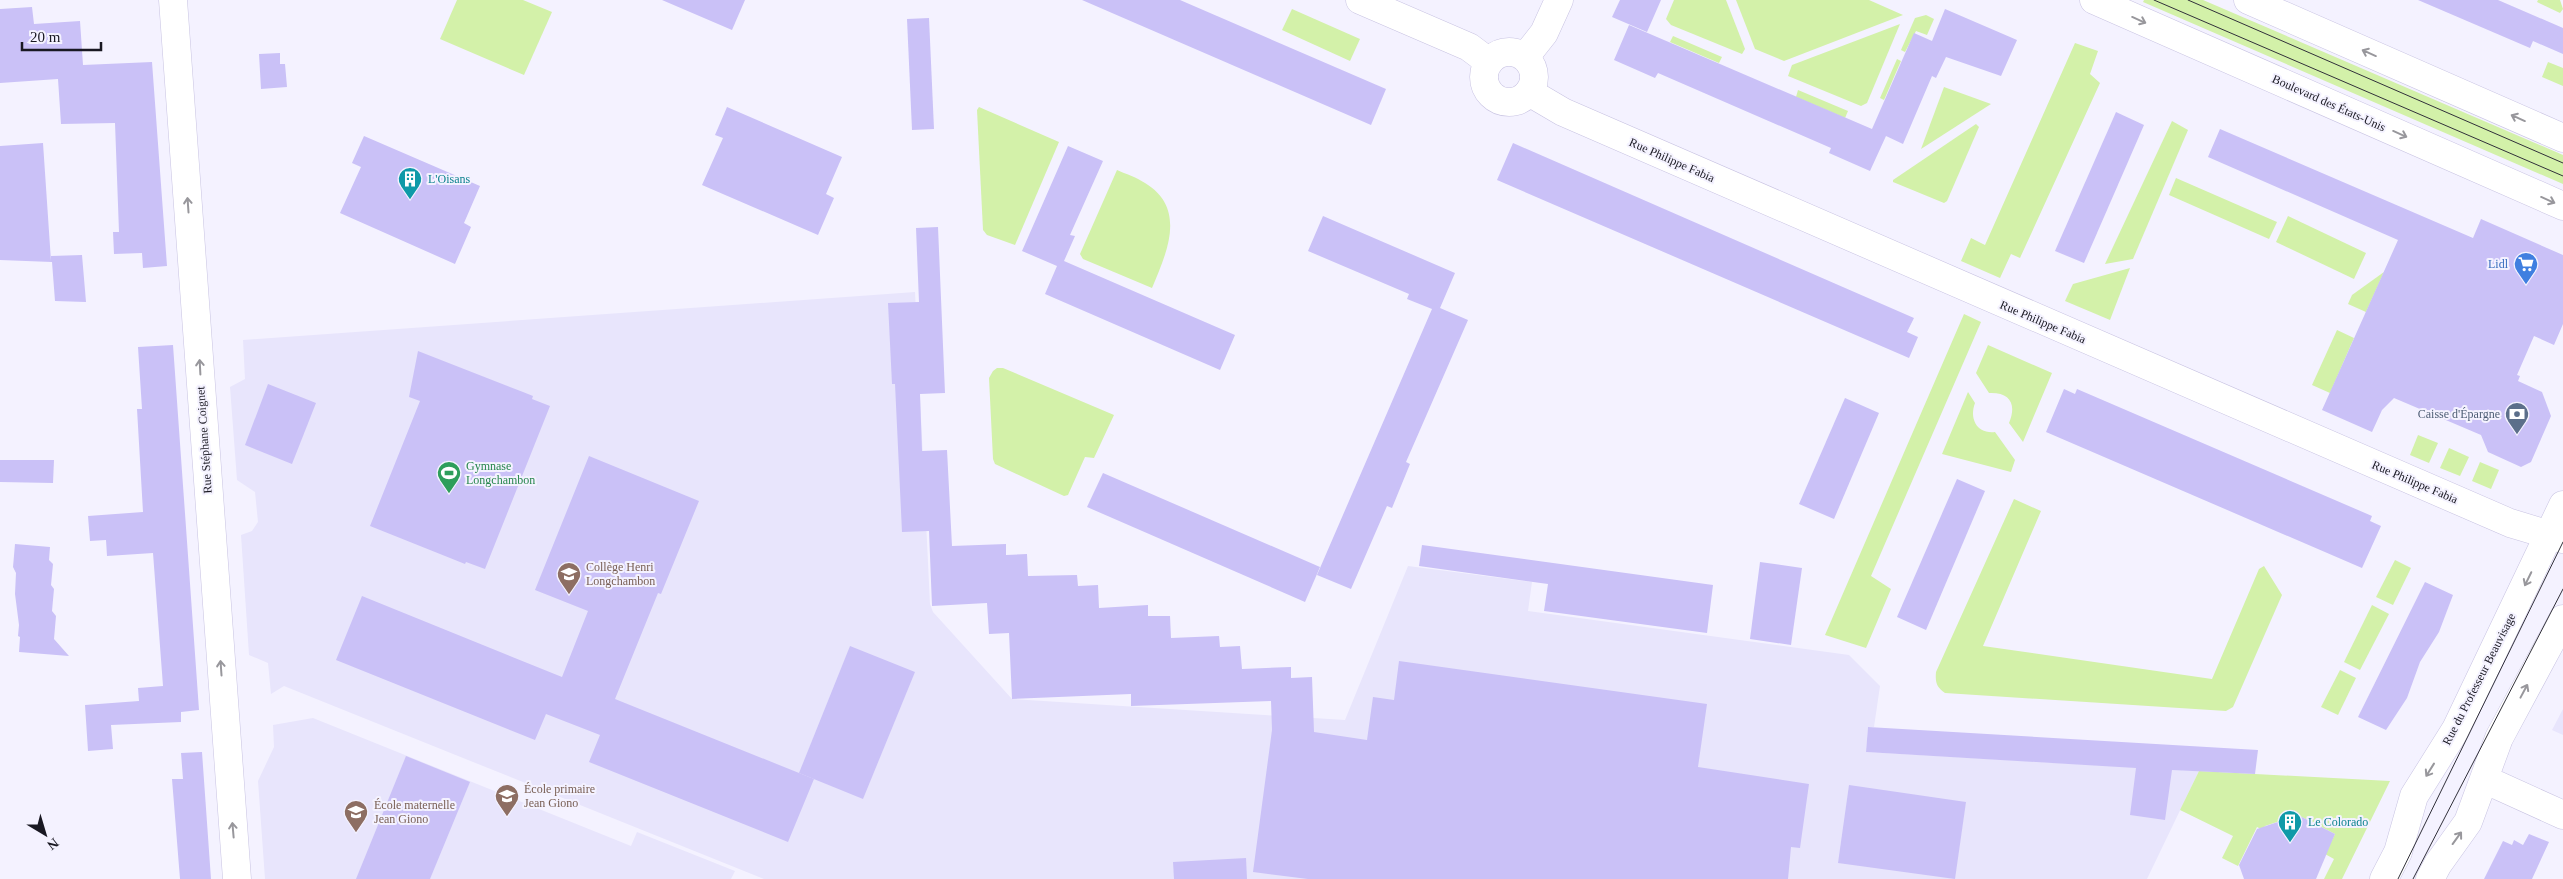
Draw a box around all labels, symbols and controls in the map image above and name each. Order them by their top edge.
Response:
one-way arrow [2131,15,2146,25]
scale bar [22,20,101,52]
text: 20 m [30,29,61,45]
one-way arrow [2362,48,2377,58]
street label: Boulevard des États-Unis [2270,72,2388,134]
one-way arrow [2511,113,2526,123]
one-way arrow [2392,130,2407,140]
street label: Rue Philippe Fabia [1627,135,1717,185]
building icon: L'Oisans [397,166,423,200]
place label: L'Oisans [428,172,470,186]
one-way arrow [2540,195,2555,205]
one-way arrow [183,197,193,213]
supermarket icon: Lidl [2513,251,2539,285]
place label: Lidl [2488,257,2509,271]
street label: Rue Philippe Fabia [1998,298,2089,347]
one-way arrow [195,359,204,375]
street label: Rue Stéphane Coignet [193,385,215,494]
bank icon: Caisse d'Épargne [2504,401,2530,435]
place label: Caisse d'Épargne [2418,407,2500,421]
street label: Rue Philippe Fabia [2370,458,2461,507]
place label: Gymnase Longchambon [466,459,535,487]
sports icon: Gymnase Longchambon [436,460,462,494]
place label: Collège Henri Longchambon [586,560,655,588]
school or university icon: Collège Henri Longchambon [556,561,582,595]
one-way arrow [2523,571,2532,586]
street label: Rue du Professeur Beauvisage [2440,611,2518,747]
one-way arrow [216,661,226,677]
one-way arrow [2520,684,2529,699]
one-way arrow [2425,763,2435,777]
place label: École primaire Jean Giono [524,782,595,810]
school or university icon: École primaire Jean Giono [494,783,520,817]
place label: École maternelle Jean Giono [374,798,455,826]
school or university icon: École maternelle Jean Giono [343,799,369,833]
north arrow [20,809,70,859]
building icon: Le Colorado [2277,809,2303,843]
place label: Le Colorado [2308,815,2368,829]
one-way arrow [228,823,237,839]
one-way arrow [2452,831,2462,845]
text: N [44,835,61,853]

